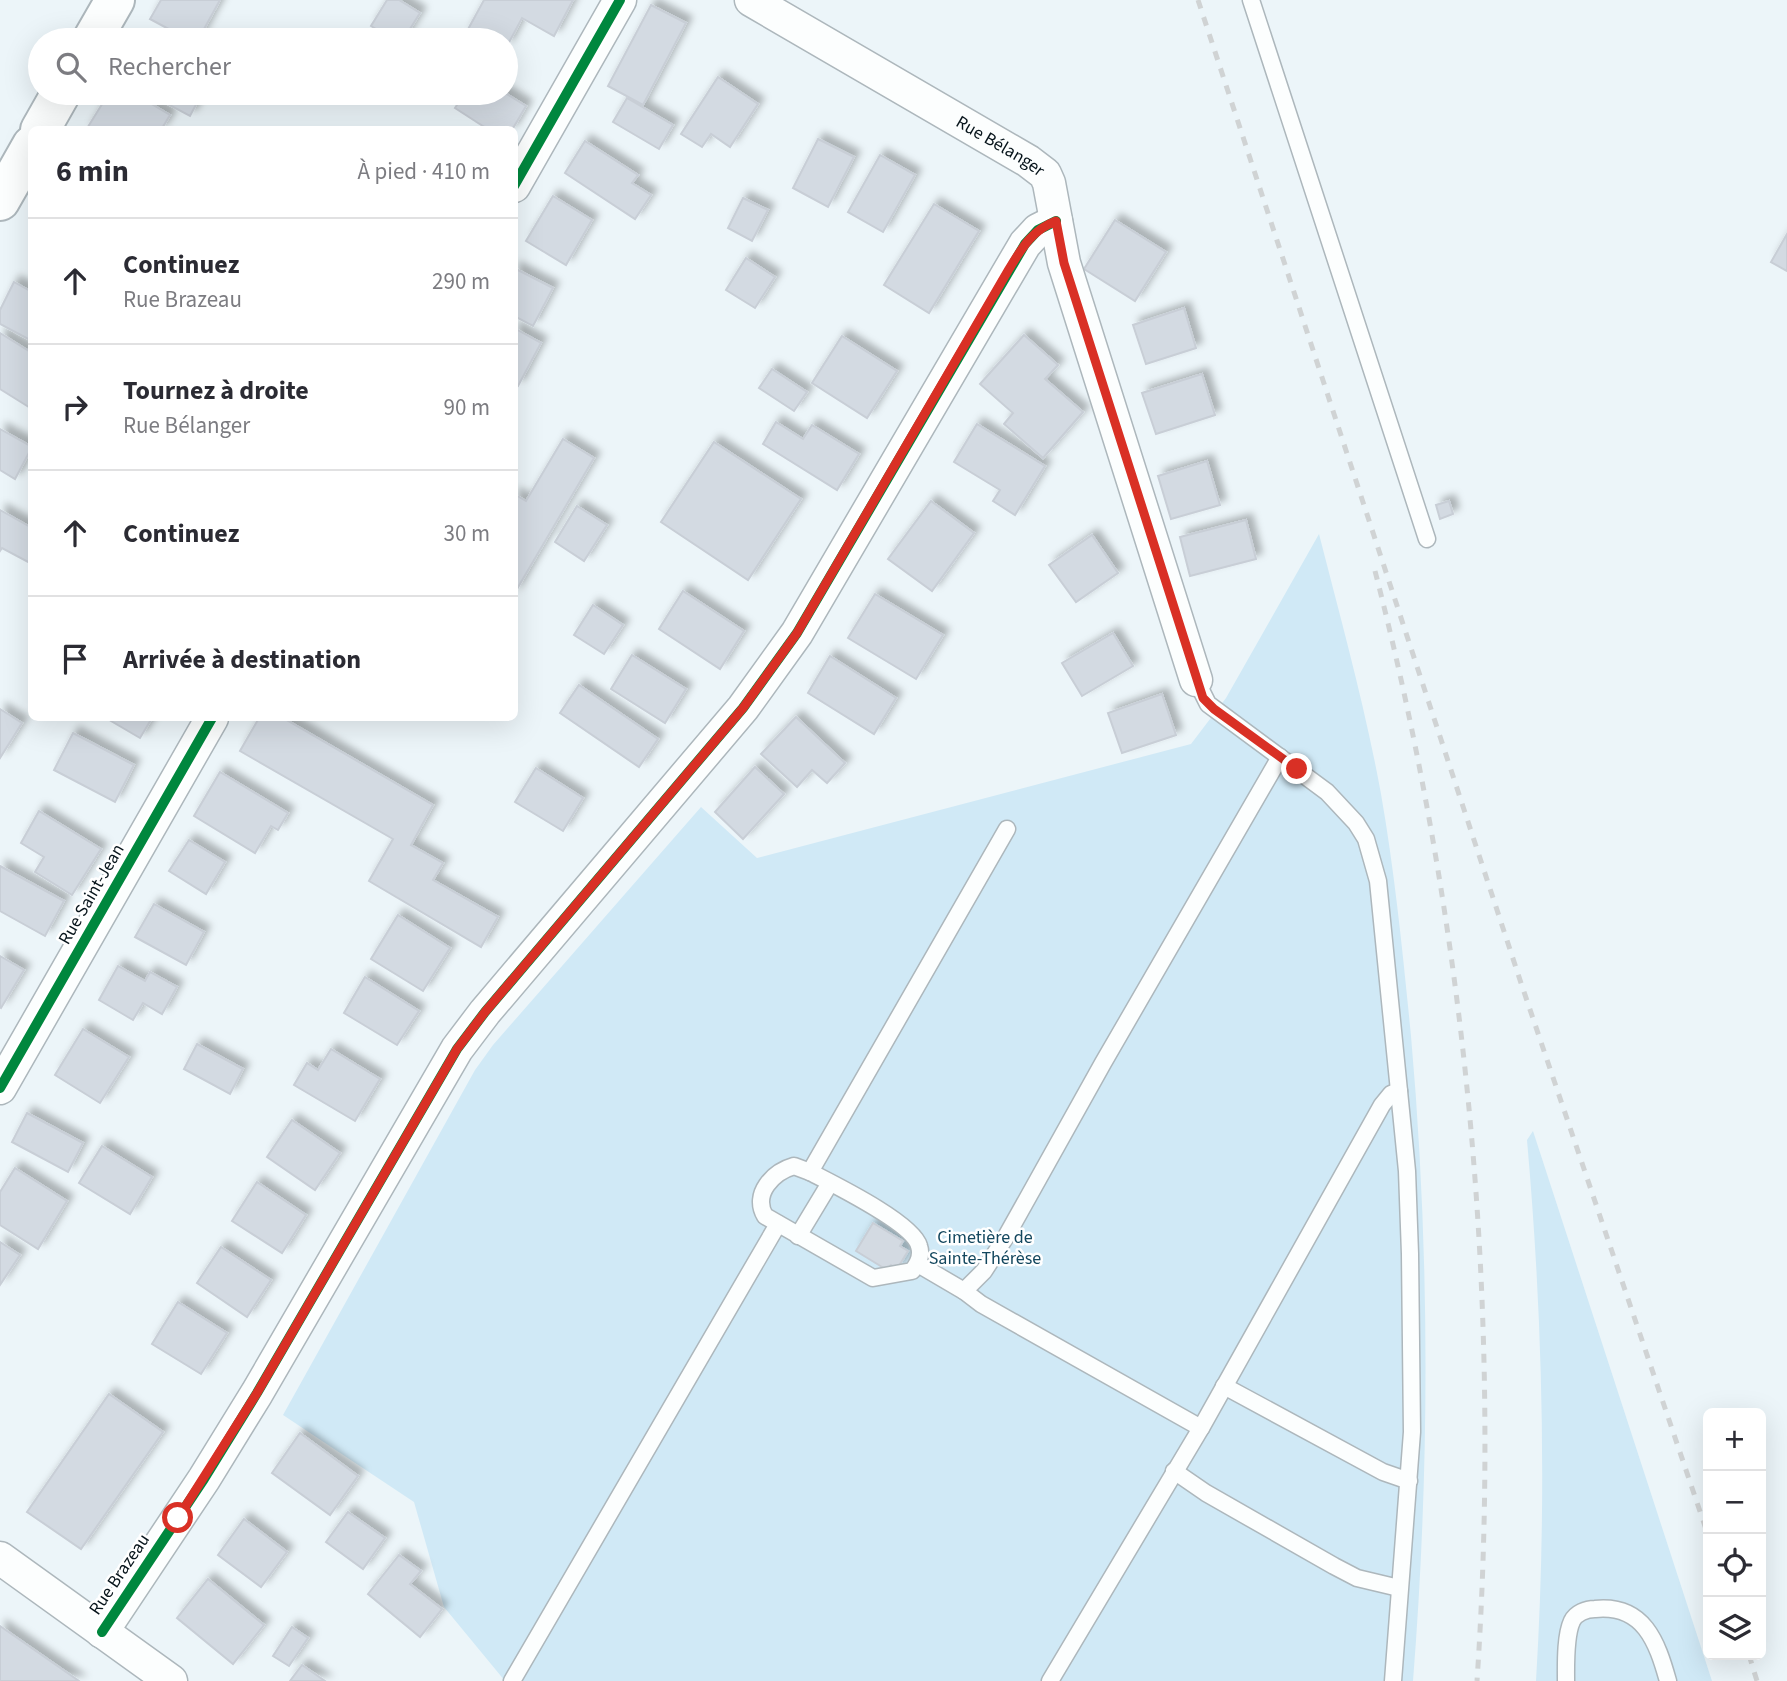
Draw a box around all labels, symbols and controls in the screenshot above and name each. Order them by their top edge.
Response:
search box [28,28,518,105]
icon: search [52,48,90,86]
text: Rechercher [108,48,231,85]
street label: Rue Bélanger [951,110,1051,183]
text: 6 min [56,150,129,193]
text: À pied · 410 m [357,155,490,188]
text: Continuez [123,246,239,283]
icon: ahead [56,262,94,300]
text: 290 m [432,265,490,298]
text: Rue Brazeau [123,283,242,316]
text: Tournez à droite [123,372,309,409]
icon: right [56,388,94,426]
text: 90 m [443,391,490,424]
text: Rue Bélanger [123,409,250,442]
icon: ahead [56,514,94,552]
text: Continuez [123,515,239,552]
text: 30 m [443,517,490,550]
icon: arrive [56,640,94,678]
text: Arrivée à destination [123,641,361,678]
route end [1281,753,1312,784]
street label: Rue Saint-Jean [52,839,130,949]
park label: Cimetière de Sainte-Thérèse [929,1225,1041,1271]
map controls [1703,1408,1766,1660]
button: + [1703,1408,1766,1471]
button: − [1703,1471,1766,1534]
route start [162,1502,193,1533]
street label: Rue Brazeau [83,1529,156,1620]
button: locate [1703,1534,1766,1597]
button: layers [1703,1597,1766,1660]

